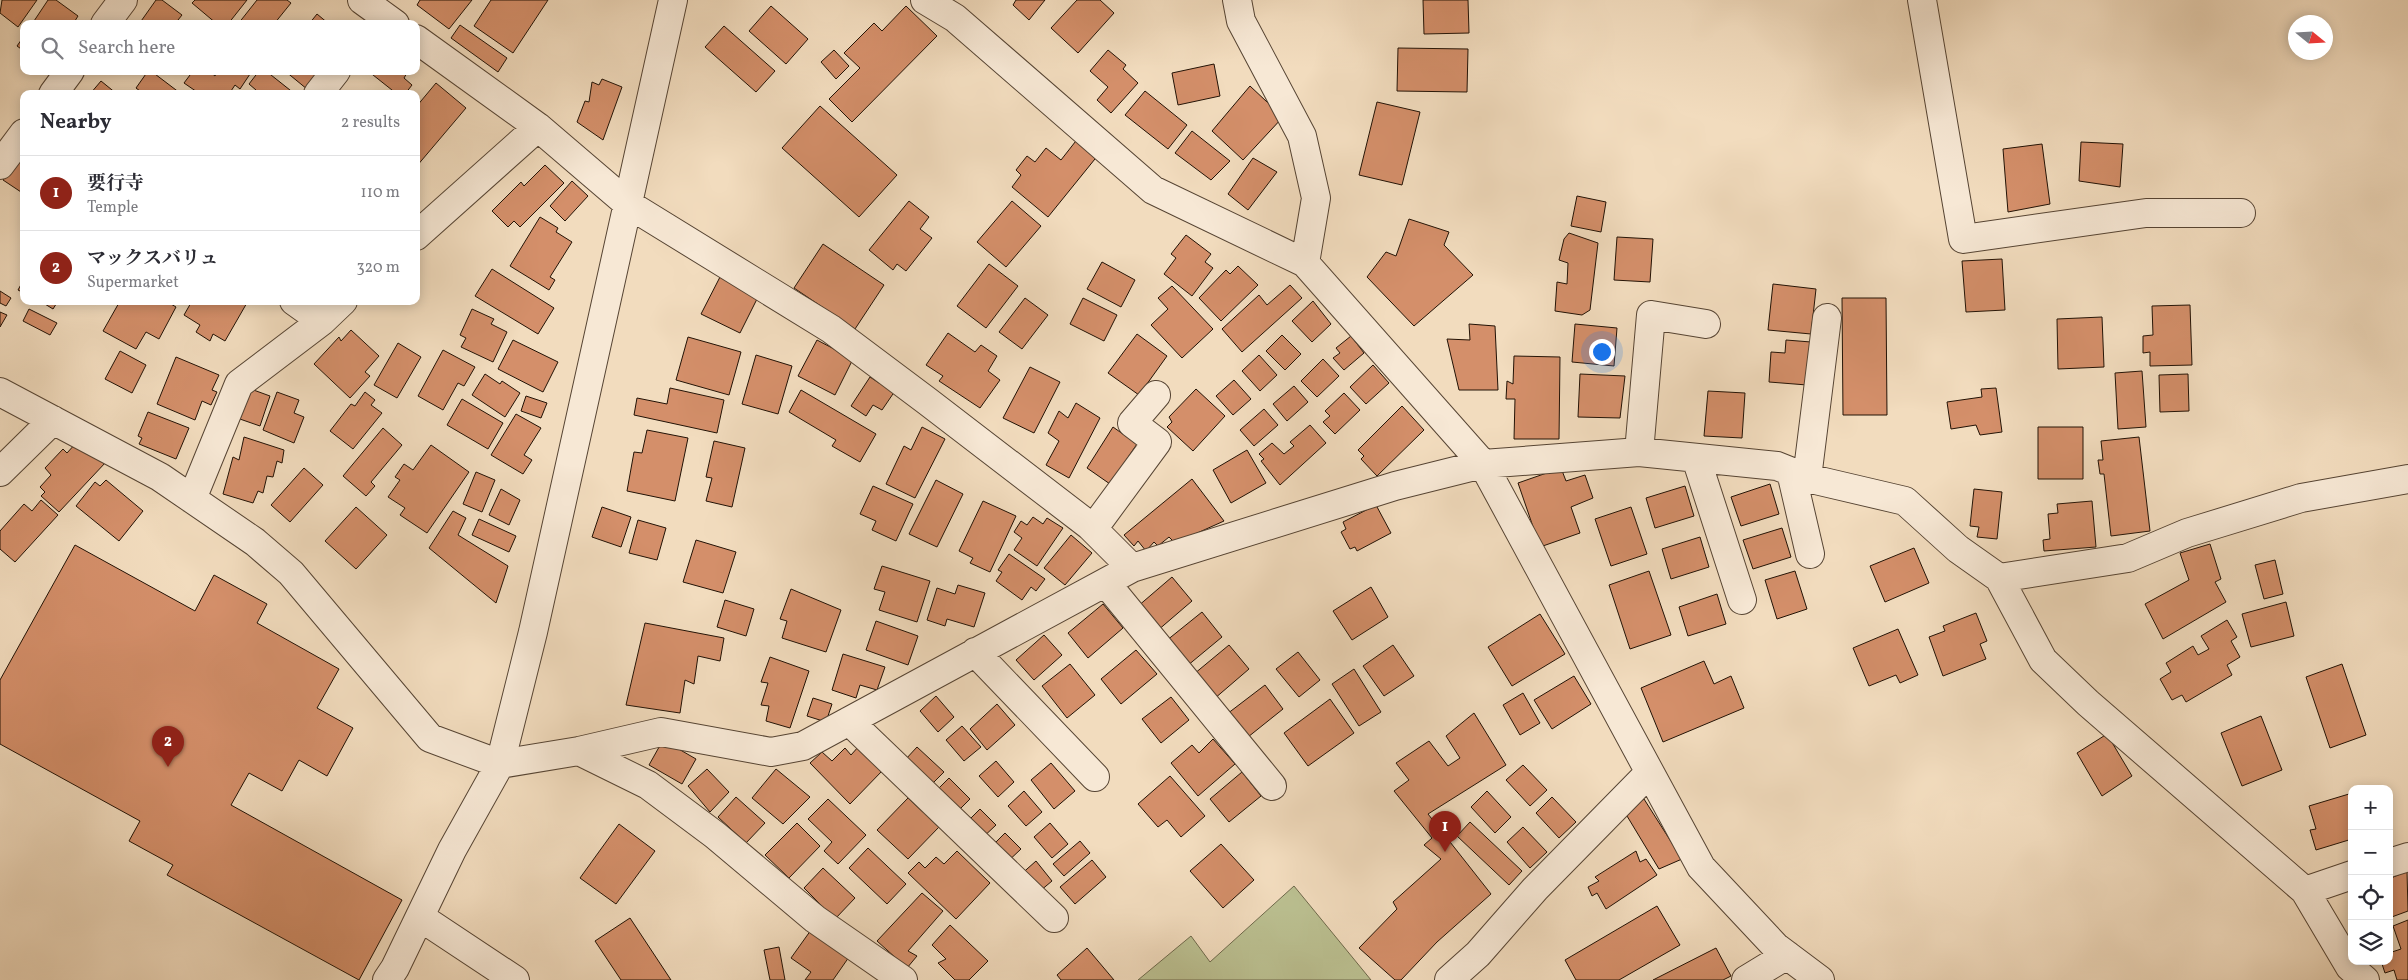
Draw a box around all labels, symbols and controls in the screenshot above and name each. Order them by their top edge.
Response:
north arrow [2288,15,2333,60]
search box [20,20,420,75]
icon: search [38,34,66,62]
text: Search here [78,35,175,61]
text: Nearby [40,108,111,137]
text: 2 results [341,112,400,134]
text: 要行寺 [87,171,144,197]
text: 1 [53,182,59,204]
text: 110 m [361,182,400,204]
text: Temple [87,197,138,219]
text: マックスバリュ [87,246,218,272]
text: 2 [52,257,60,279]
text: 320 m [356,257,400,279]
text: Supermarket [87,272,179,294]
your location [1589,339,1615,365]
pin: 2 [152,726,184,767]
map controls [2348,785,2393,965]
button: + [2348,785,2393,830]
pin: 1 [1429,811,1461,852]
button: − [2348,830,2393,875]
button: locate [2348,875,2393,920]
button: layers [2348,920,2393,965]

